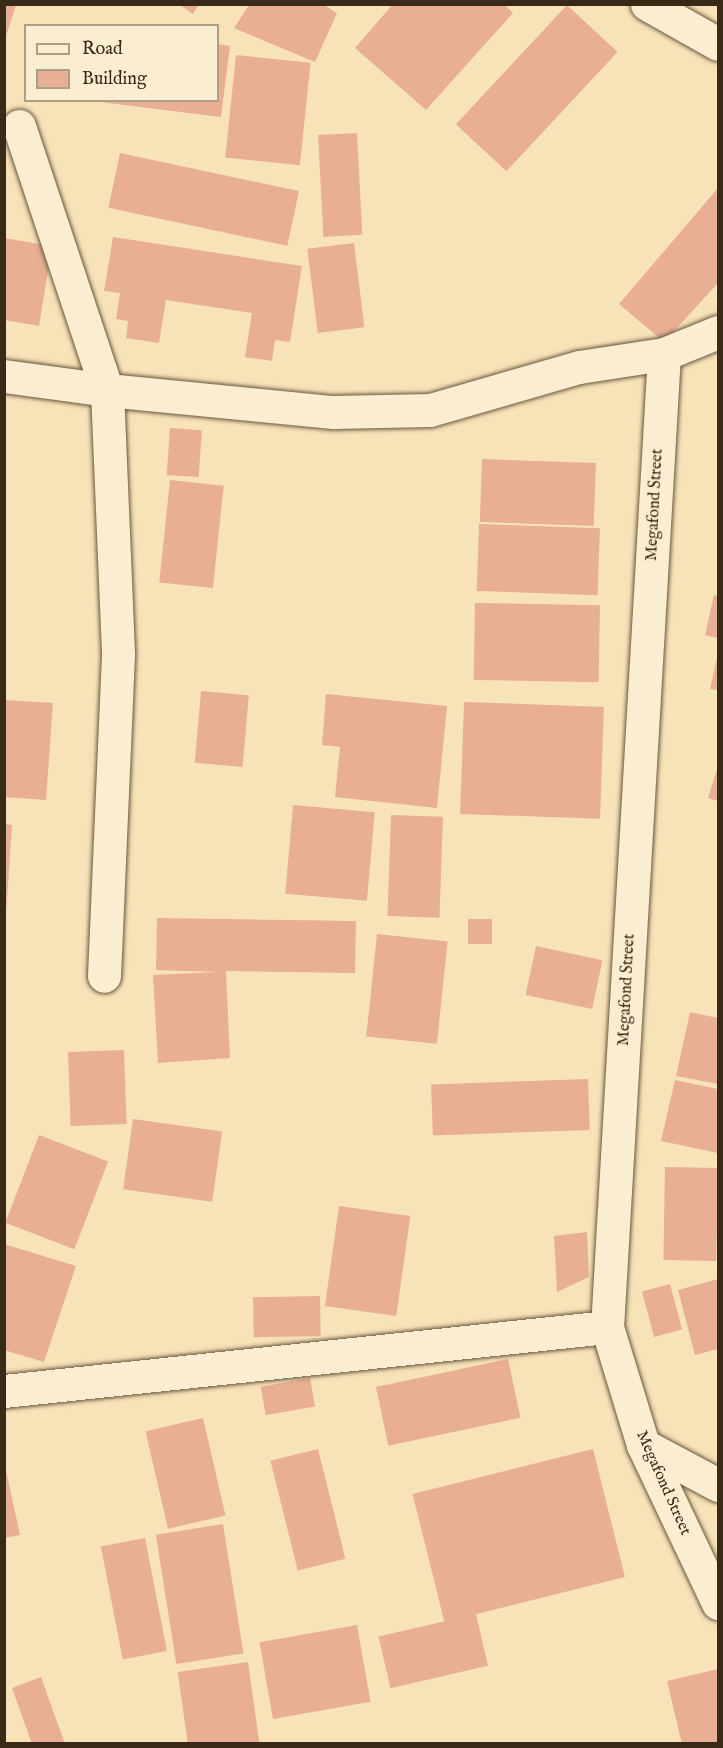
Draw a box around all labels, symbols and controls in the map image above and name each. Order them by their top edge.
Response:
legend [24,24,219,102]
text: Road [82,38,123,61]
text: Building [82,68,147,91]
street label: Megafond Street [642,448,668,562]
street label: Megafond Street [614,933,640,1047]
street label: Megafond Street [631,1428,695,1538]

